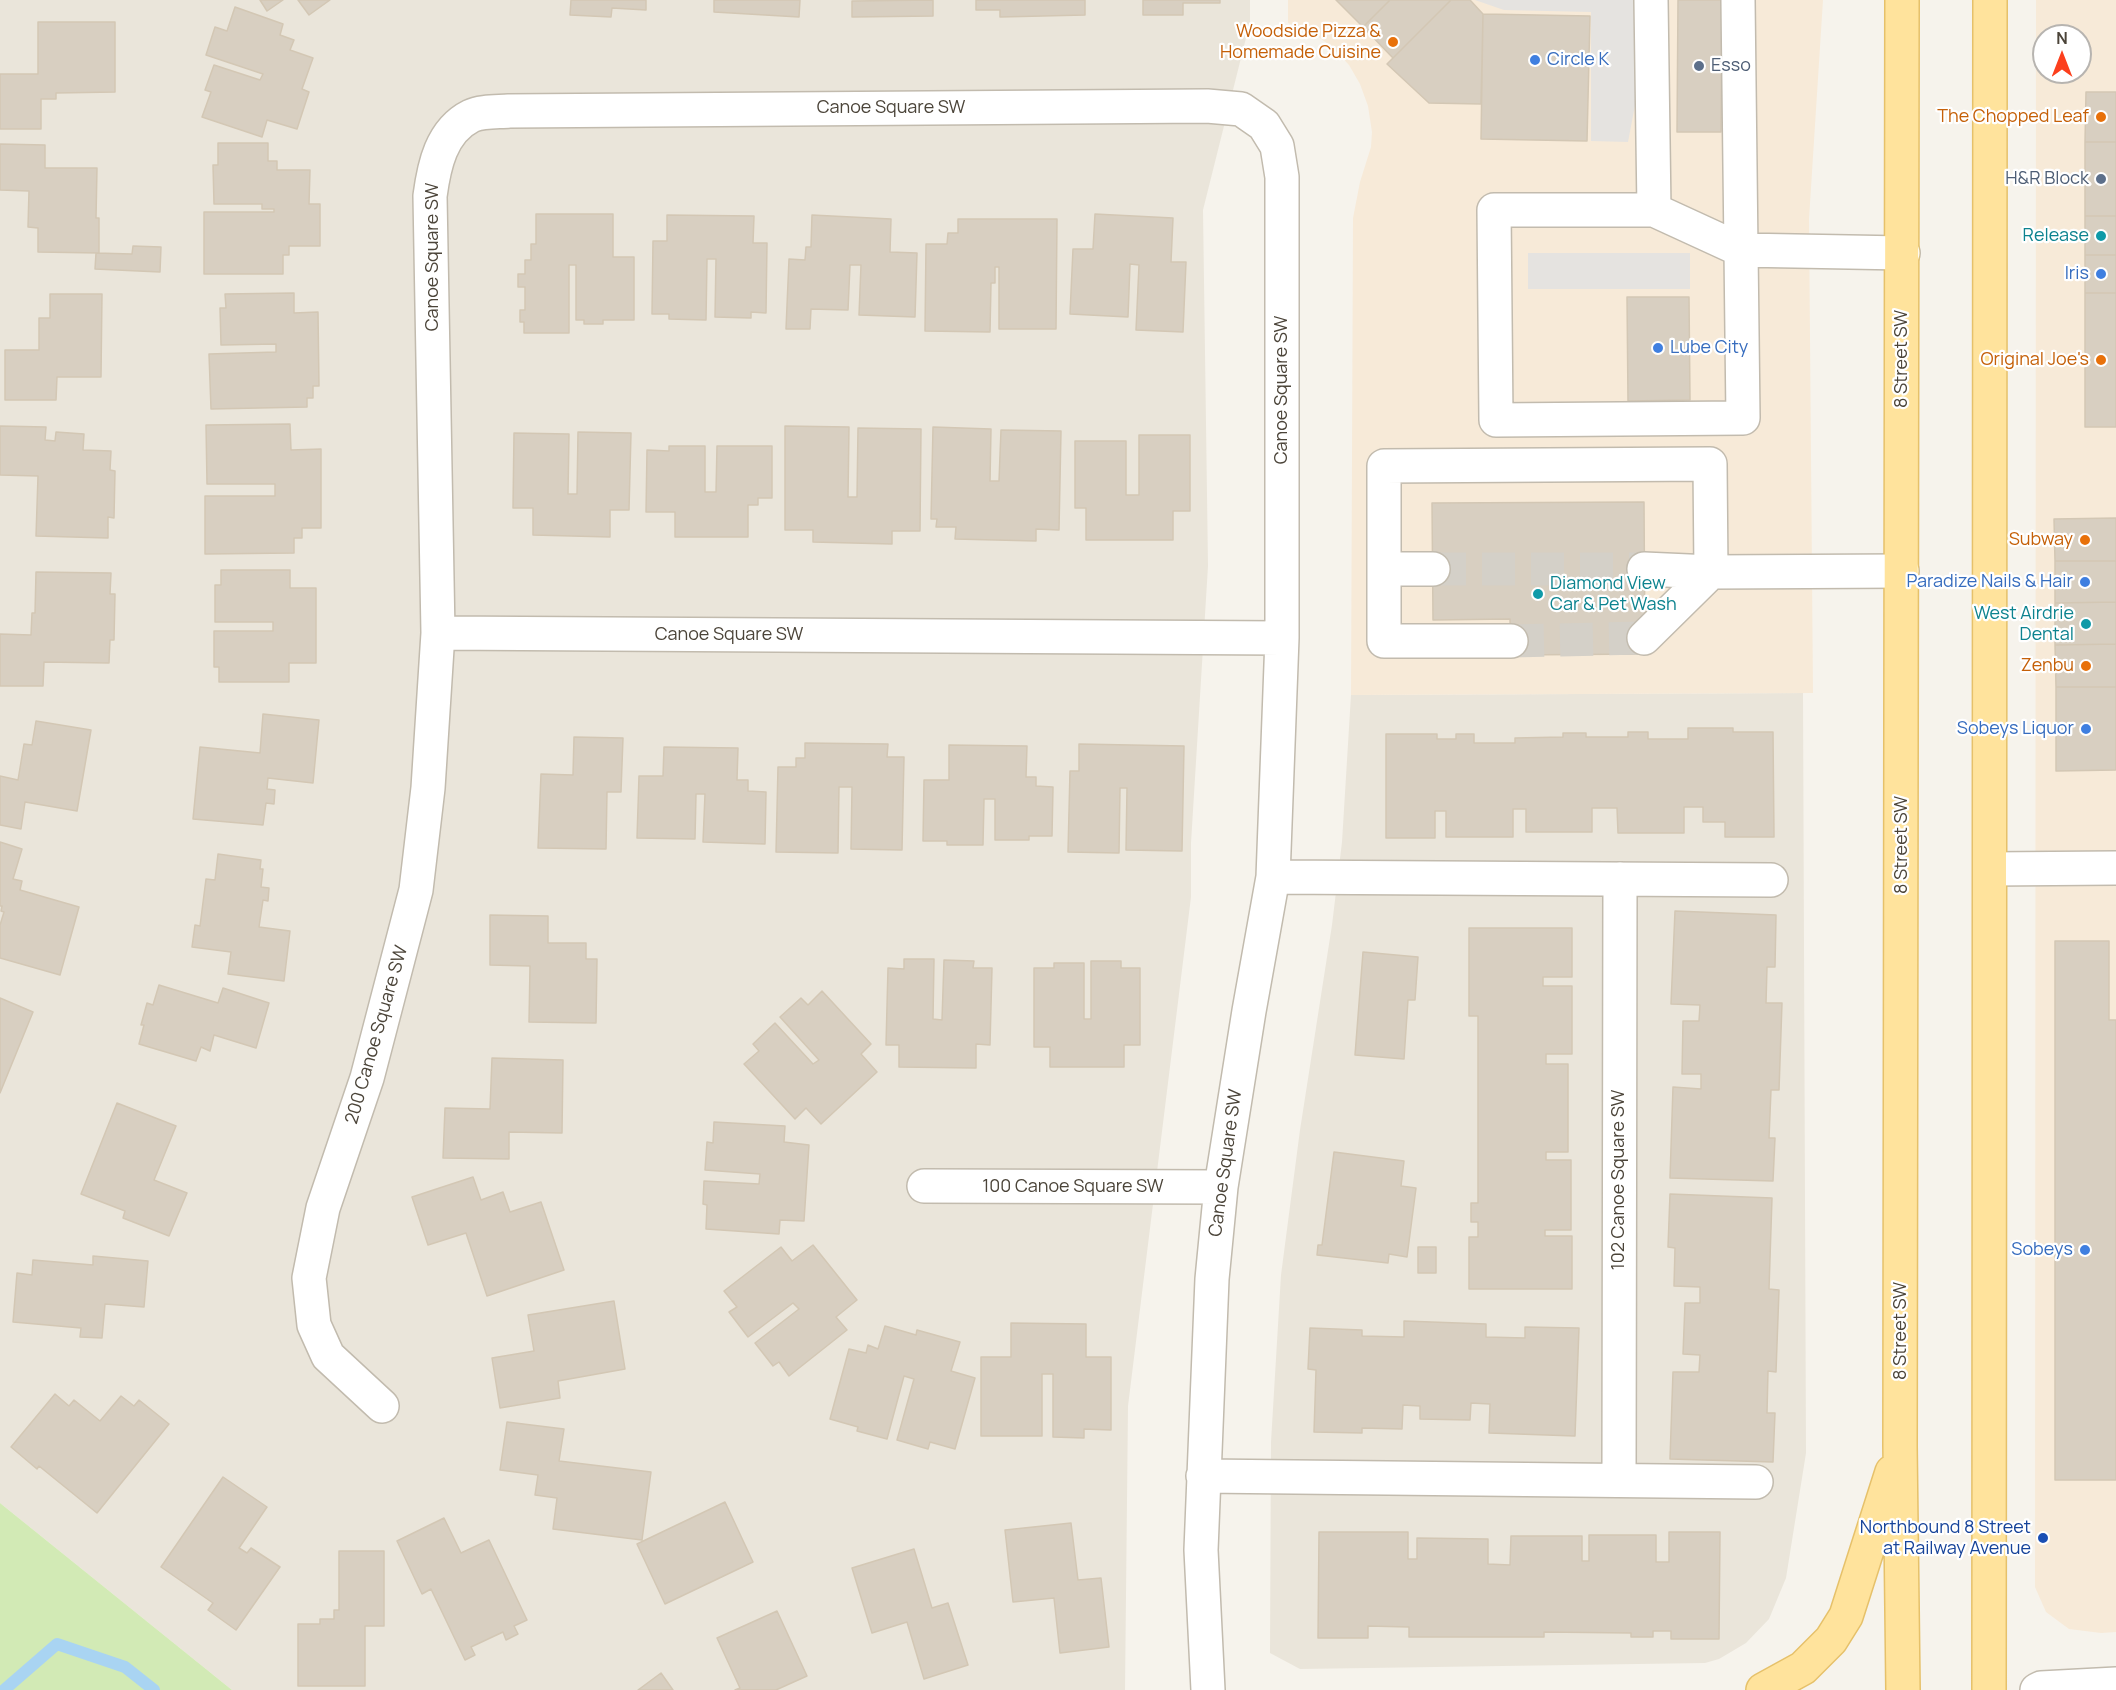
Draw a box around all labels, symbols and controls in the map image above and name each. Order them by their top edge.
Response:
place label: Woodside Pizza & Homemade Cuisine [1220,21,1381,63]
north arrow [2032,24,2092,84]
text: N [2056,27,2068,49]
marker: Woodside Pizza & Homemade Cuisine [1386,35,1400,49]
place label: Circle K [1547,49,1609,71]
marker: Circle K [1528,53,1542,67]
place label: Esso [1711,55,1751,77]
marker: Esso [1692,59,1706,73]
street label: Canoe Square SW [817,97,965,119]
place label: The Chopped Leaf [1937,106,2089,128]
marker: The Chopped Leaf [2094,110,2108,124]
place label: H&R Block [2005,168,2089,190]
marker: H&R Block [2094,172,2108,186]
street label: Canoe Square SW [422,183,444,331]
place label: Release [2023,225,2089,247]
marker: Release [2094,229,2108,243]
place label: Iris [2065,263,2089,285]
marker: Iris [2094,267,2108,281]
street label: 8 Street SW [1891,310,1913,408]
street label: Canoe Square SW [1271,316,1293,464]
place label: Lube City [1670,337,1748,359]
marker: Lube City [1651,341,1665,355]
place label: Original Joe's [1981,349,2089,371]
marker: Original Joe's [2094,353,2108,367]
place label: Subway [2009,529,2073,551]
marker: Subway [2078,533,2092,547]
place label: Paradize Nails & Hair [1907,571,2073,593]
place label: Diamond View Car & Pet Wash [1550,573,1677,616]
marker: Paradize Nails & Hair [2078,575,2092,589]
marker: Diamond View Car & Pet Wash [1531,587,1545,601]
place label: West Airdrie Dental [1974,603,2074,646]
marker: West Airdrie Dental [2079,617,2093,631]
street label: Canoe Square SW [655,624,803,646]
place label: Zenbu [2021,655,2074,677]
marker: Zenbu [2079,659,2093,673]
place label: Sobeys Liquor [1957,718,2074,740]
marker: Sobeys Liquor [2079,722,2093,736]
street label: 8 Street SW [1891,796,1913,894]
street label: 200 Canoe Square SW [341,943,413,1127]
street label: Canoe Square SW [1205,1088,1247,1238]
street label: 102 Canoe Square SW [1608,1090,1630,1270]
street label: 100 Canoe Square SW [982,1176,1164,1198]
place label: Sobeys [2011,1239,2073,1261]
marker: Sobeys [2078,1243,2092,1257]
street label: 8 Street SW [1890,1282,1912,1380]
place label: Northbound 8 Street at Railway Avenue [1860,1517,2031,1559]
marker: Northbound 8 Street at Railway Avenue [2036,1531,2050,1545]

